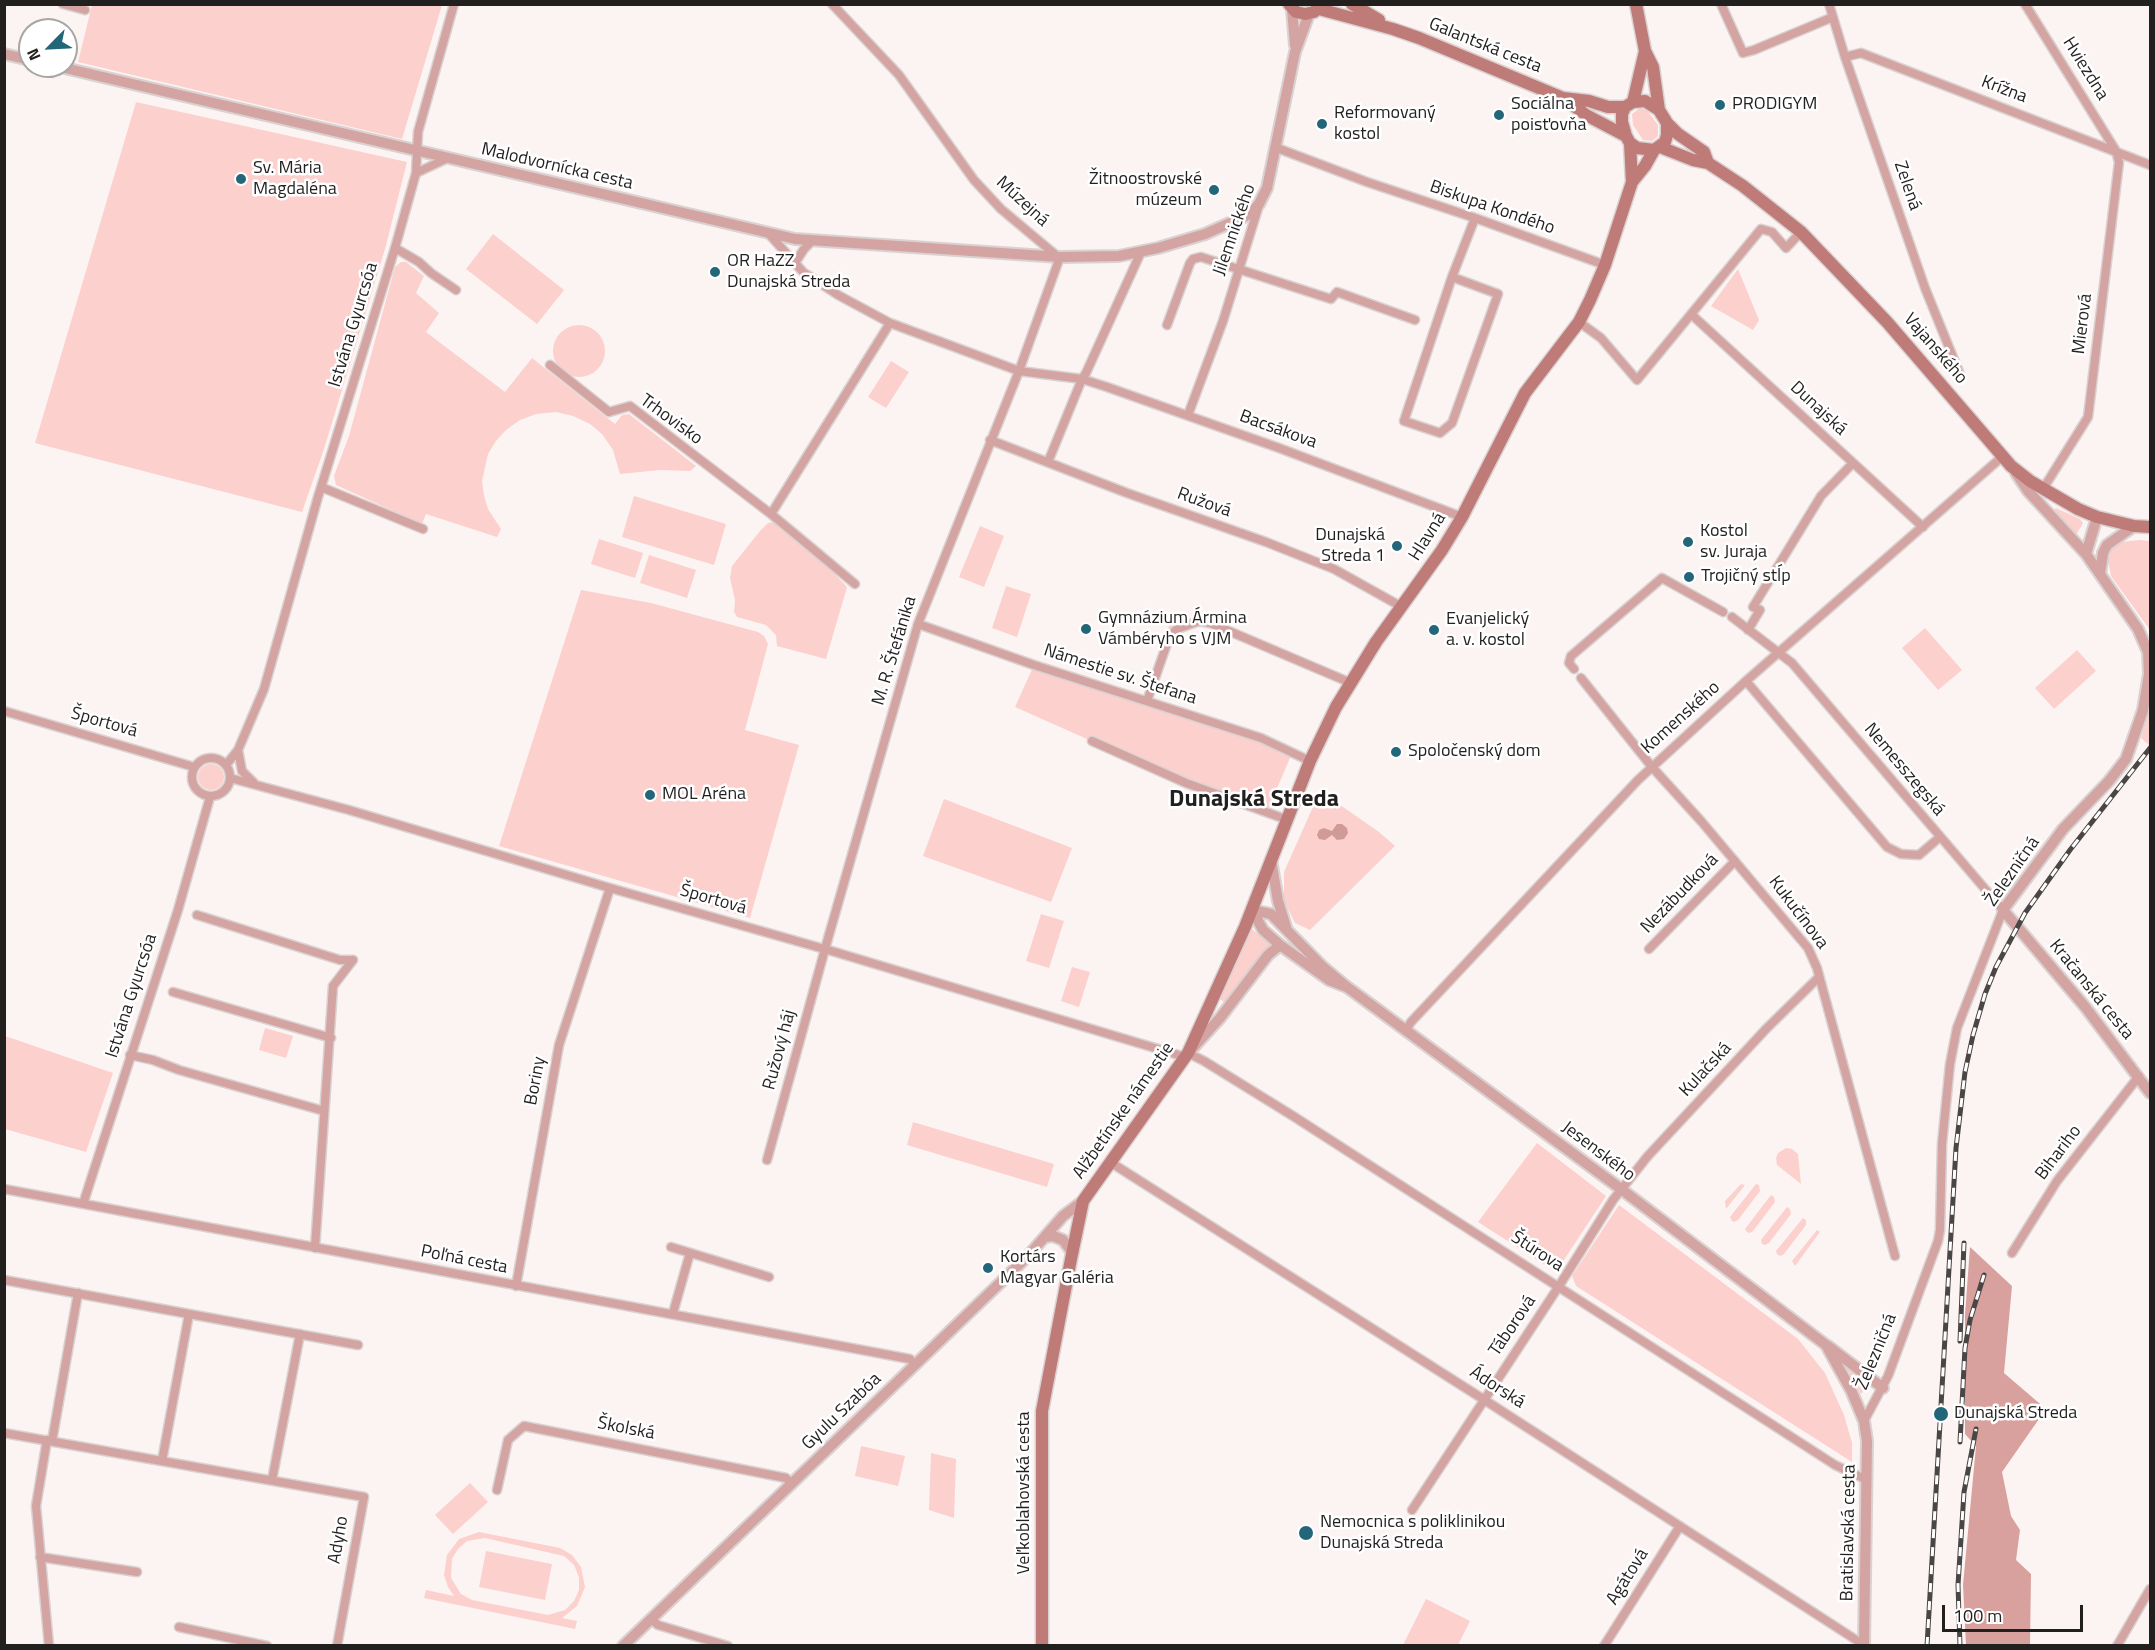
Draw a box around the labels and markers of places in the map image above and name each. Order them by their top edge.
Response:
place label: Sociálna poisťovňa [1511,94,1586,136]
place label: PRODIGYM [1732,94,1817,116]
marker: PRODIGYM [1713,98,1727,112]
place label: Reformovaný kostol [1334,103,1436,146]
marker: Sociálna poisťovňa [1492,108,1506,122]
marker: Reformovaný kostol [1315,117,1329,131]
place label: Sv. Mária Magdaléna [253,158,337,201]
place label: Žitnoostrovské múzeum [1089,169,1202,212]
marker: Sv. Mária Magdaléna [234,172,248,186]
marker: Žitnoostrovské múzeum [1207,183,1221,197]
place label: OR HaZZ Dunajská Streda [727,251,850,294]
marker: OR HaZZ Dunajská Streda [708,265,722,279]
place label: Kostol sv. Juraja [1700,521,1767,564]
place label: Dunajská Streda 1 [1315,525,1385,568]
marker: Kostol sv. Juraja [1681,535,1695,549]
marker: Dunajská Streda 1 [1390,539,1404,553]
place label: Trojičný stĺp [1701,566,1791,588]
marker: Trojičný stĺp [1682,570,1696,584]
place label: Gymnázium Ármina Vámbéryho s VJM [1098,608,1247,650]
place label: Evanjelický a. v. kostol [1446,609,1529,652]
marker: Gymnázium Ármina Vámbéryho s VJM [1079,622,1093,636]
marker: Evanjelický a. v. kostol [1427,623,1441,637]
place label: Spoločenský dom [1408,741,1541,763]
marker: Spoločenský dom [1389,745,1403,759]
place label: MOL Aréna [662,784,746,806]
marker: MOL Aréna [643,788,657,802]
place label: Kortárs Magyar Galéria [1000,1247,1114,1290]
marker: Kortárs Magyar Galéria [981,1261,995,1275]
place label: Dunajská Streda [1954,1403,2077,1425]
marker: Dunajská Streda [1932,1405,1950,1423]
place label: Nemocnica s poliklinikou Dunajská Streda [1320,1512,1505,1555]
marker: Nemocnica s poliklinikou Dunajská Streda [1297,1524,1315,1542]

